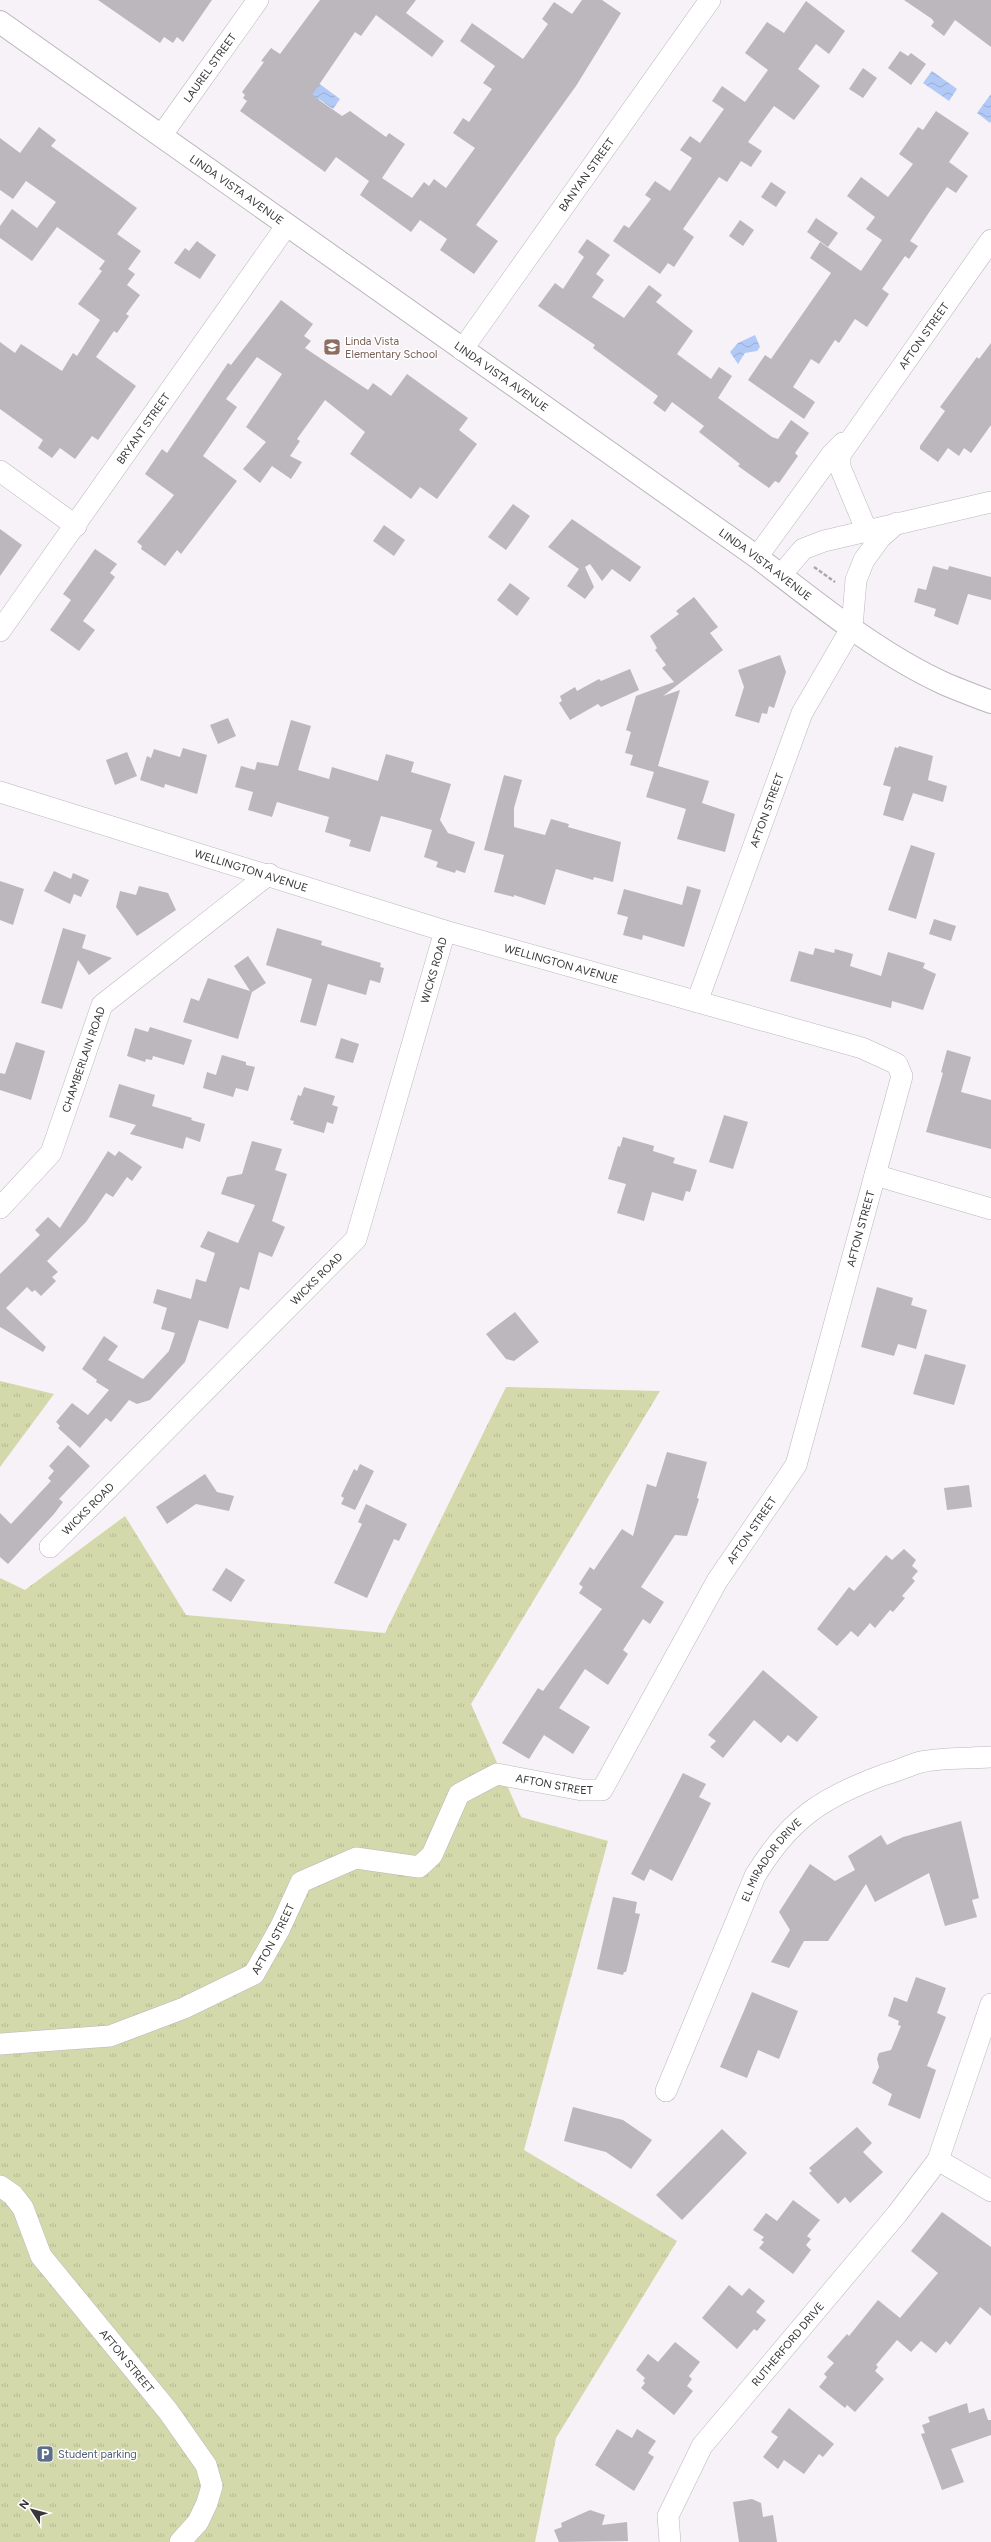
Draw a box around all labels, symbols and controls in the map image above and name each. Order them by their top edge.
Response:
street label: LAUREL STREET [181,31,239,105]
street label: BANYAN STREET [556,135,617,214]
street label: LINDA VISTA AVENUE [187,152,286,227]
street label: AFTON STREET [896,300,952,371]
place label: Linda Vista Elementary School [345,335,437,361]
school or university icon: Linda Vista Elementary School [322,337,342,357]
street label: LINDA VISTA AVENUE [452,339,551,414]
street label: BRYANT STREET [114,390,173,466]
street label: LINDA VISTA AVENUE [717,526,814,603]
street label: AFTON STREET [747,771,786,849]
street label: WELLINGTON AVENUE [193,847,309,894]
street label: WICKS ROAD [418,935,450,1005]
street label: WELLINGTON AVENUE [503,941,620,986]
street label: CHAMBERLAIN ROAD [59,1004,108,1114]
street label: AFTON STREET [844,1189,877,1268]
street label: WICKS ROAD [288,1250,345,1308]
street label: WICKS ROAD [59,1480,117,1537]
street label: AFTON STREET [724,1494,779,1566]
street label: AFTON STREET [515,1771,593,1797]
street label: EL MIRADOR DRIVE [739,1815,804,1904]
street label: AFTON STREET [249,1902,297,1977]
street label: RUTHERFORD DRIVE [749,2299,827,2389]
street label: AFTON STREET [97,2326,157,2395]
parking icon: Student parking [35,2444,55,2464]
place label: Student parking [58,2448,137,2461]
north arrow [12,2490,52,2530]
text: N [17,2497,32,2512]

